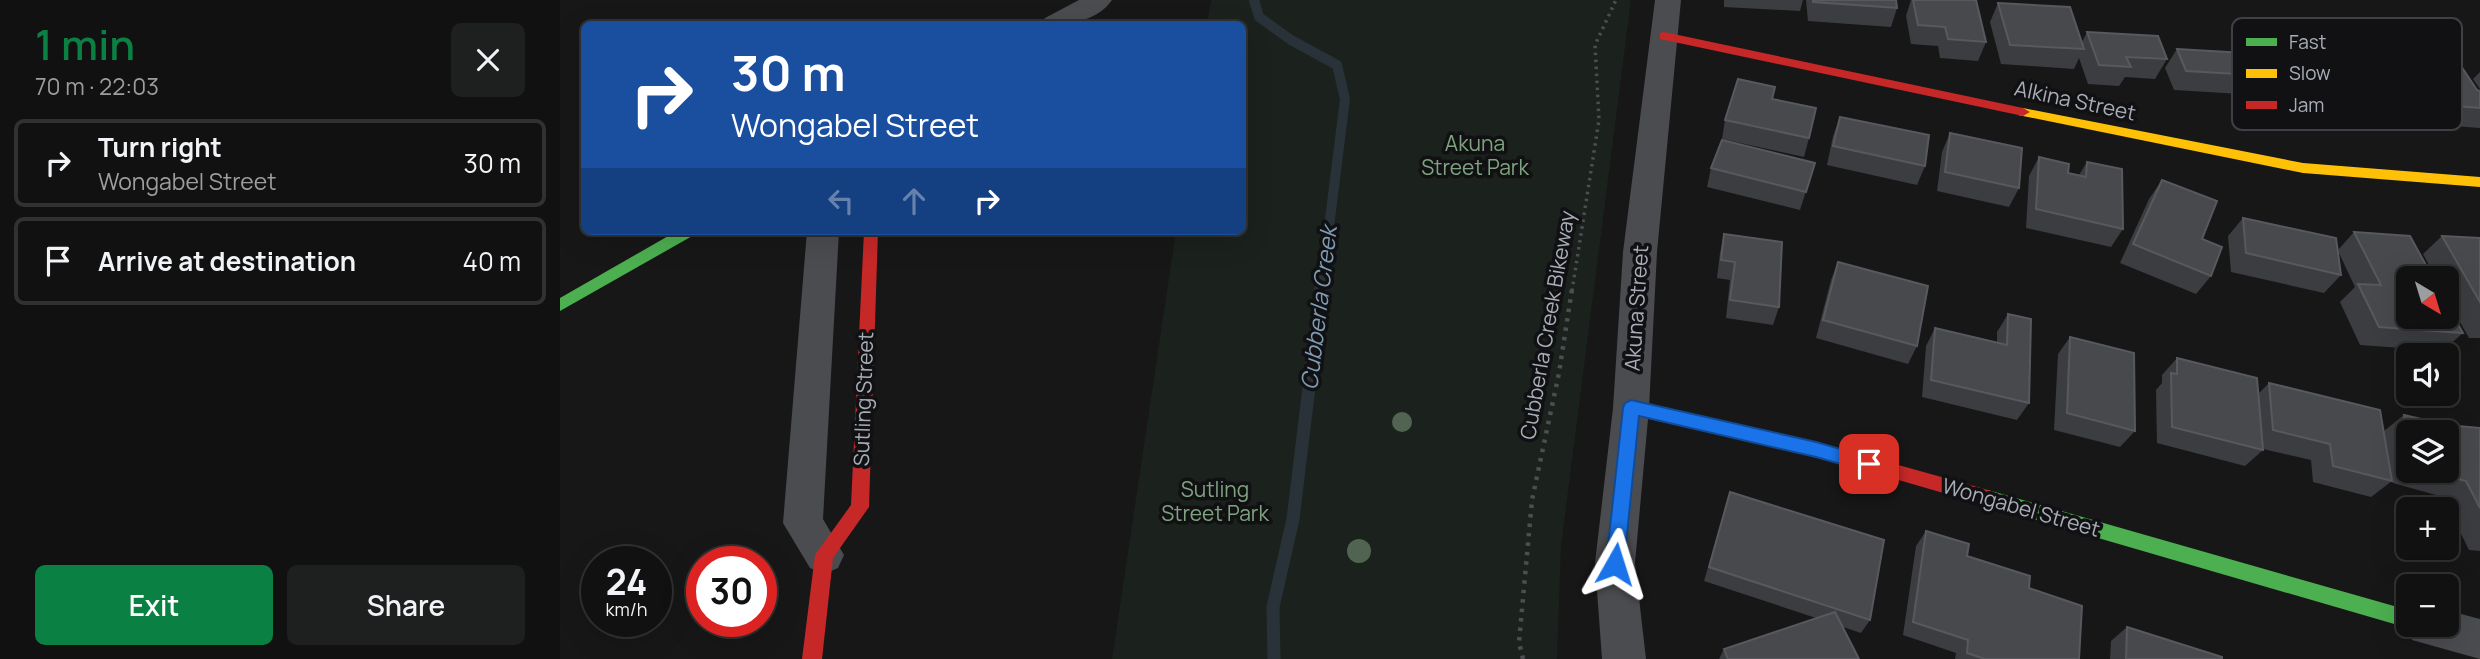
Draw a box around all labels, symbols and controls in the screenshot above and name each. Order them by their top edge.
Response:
text: 1 min [35,15,135,73]
legend [2232,18,2462,130]
button: close [451,23,525,97]
text: Fast [2289,29,2326,55]
text: 30 m [731,39,846,106]
icon: right [616,49,707,140]
text: Slow [2289,60,2331,86]
text: 70 m · 22:03 [35,70,159,102]
street label: Alkina Street [2012,73,2139,127]
text: Jam [2289,92,2324,118]
text: Wongabel Street [731,103,979,147]
text: Turn right [98,129,222,165]
park label: Akuna Street Park [1421,129,1529,181]
icon: right [39,144,77,182]
text: 30 m [464,145,521,181]
text: Wongabel Street [98,165,276,197]
icon: left [822,182,860,220]
icon: ahead [895,182,933,220]
icon: right [968,182,1006,220]
street label: Cubberla Creek Bikeway [1513,208,1581,441]
water label: Cubberla Creek [1292,221,1344,392]
icon: arrive [39,242,77,280]
text: Arrive at destination [98,243,356,279]
text: 40 m [463,243,521,279]
street label: Akuna Street [1618,244,1654,372]
north arrow [2396,266,2459,329]
map controls [2396,266,2459,637]
street label: Sutling Street [847,331,879,467]
button: sound [2396,343,2459,406]
button: layers [2396,420,2459,483]
pin [1839,434,1899,494]
icon: arrive [1850,445,1888,483]
street label: Wongabel Street [1939,471,2103,543]
park label: Sutling Street Park [1161,475,1269,527]
button: + [2396,497,2459,560]
position arrow [1578,527,1652,601]
speed limit sign: 30 [686,546,777,637]
text: 24 [606,558,647,606]
button: Exit [35,565,273,645]
button: Share [287,565,525,645]
button: − [2396,574,2459,637]
text: km/h [606,597,647,621]

